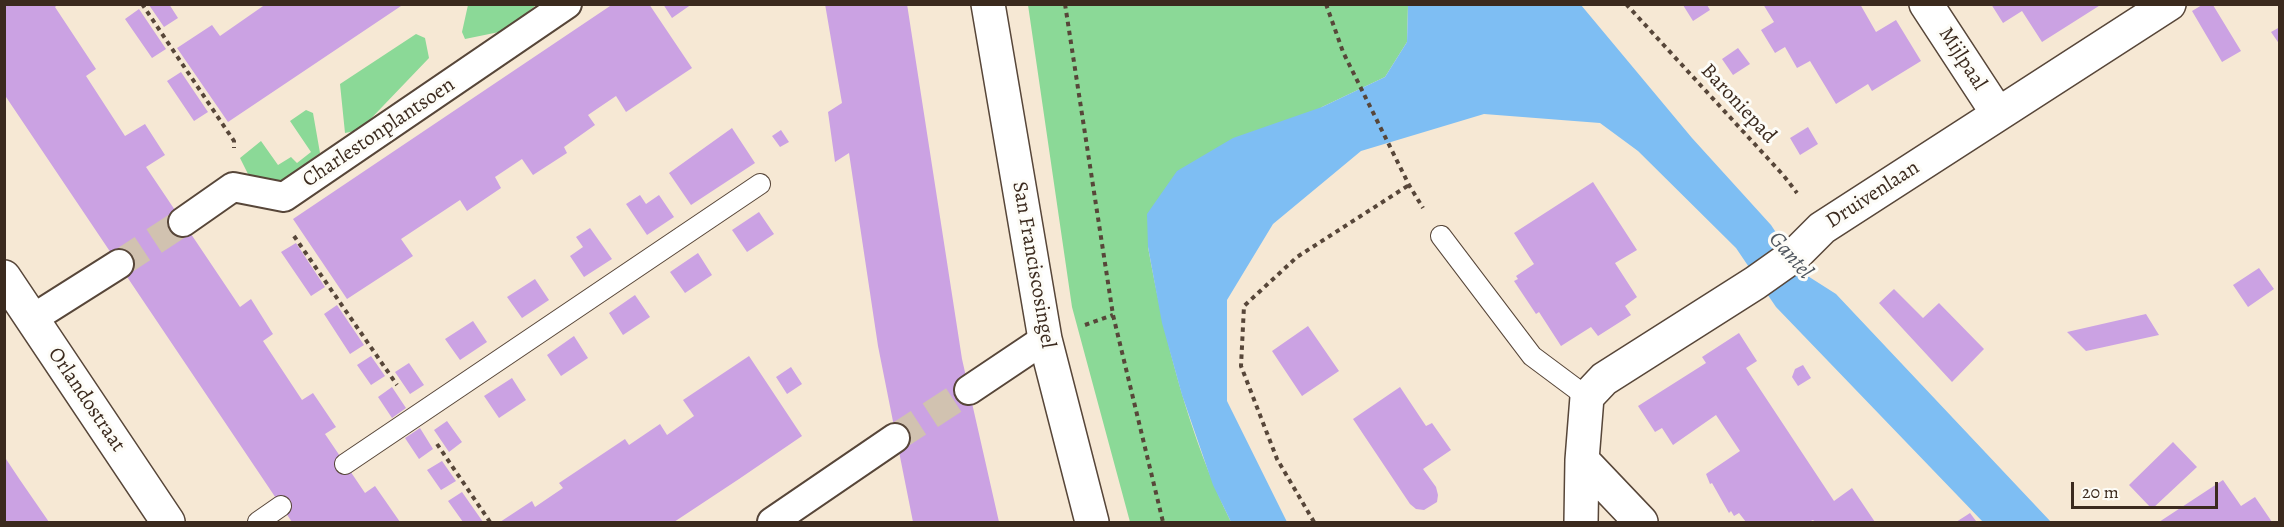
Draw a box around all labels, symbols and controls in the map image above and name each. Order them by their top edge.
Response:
street label: Mijlpaal [1932,23,1992,95]
street label: Baroniepad [1695,59,1781,149]
street label: Charlestonplantsoen [298,73,460,193]
street label: Druivenlaan [1822,156,1924,234]
street label: San Franciscosingel [1006,180,1060,350]
water label: Gantel [1762,227,1818,285]
street label: Orlandostraat [42,343,130,457]
scale bar [2074,470,2221,508]
text: 20 m [2082,480,2119,504]

